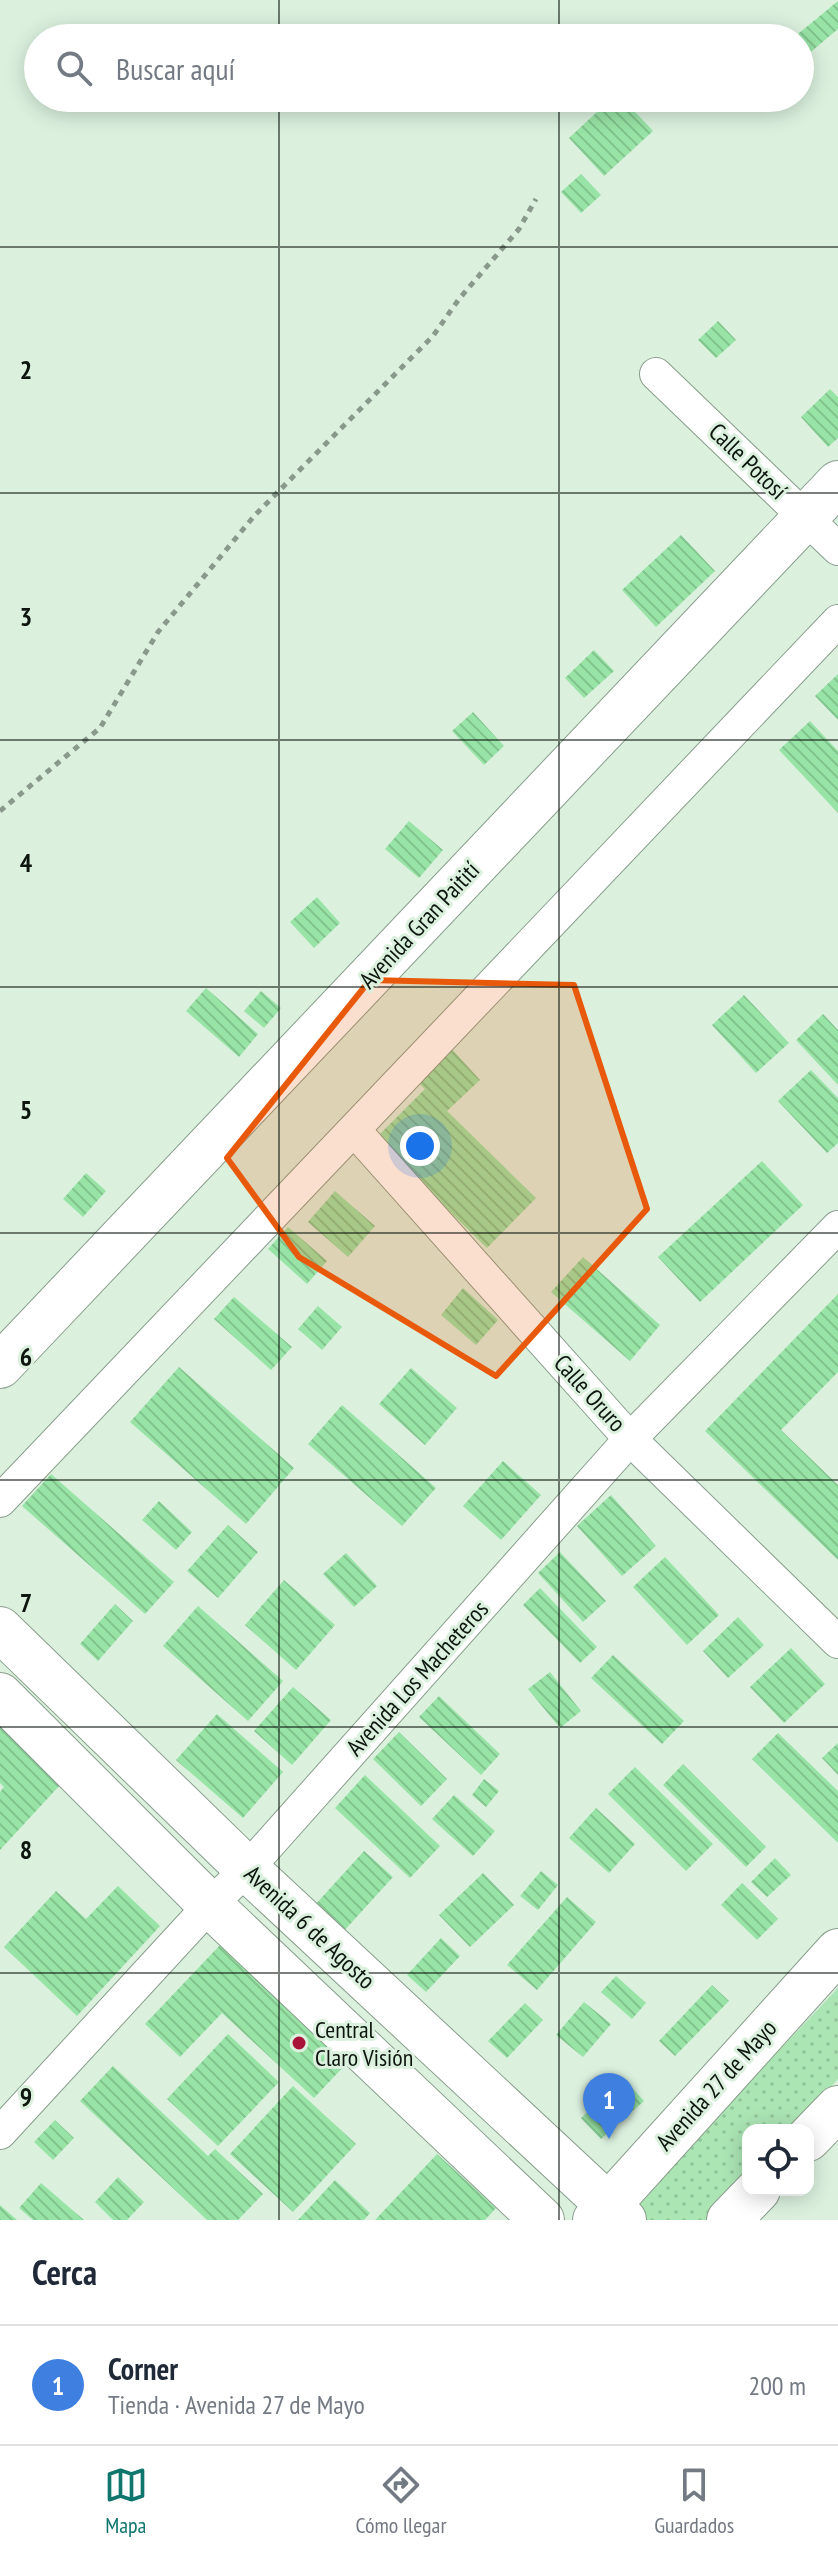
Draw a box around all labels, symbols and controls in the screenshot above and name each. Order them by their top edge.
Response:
search box [24,24,814,112]
icon: search [52,46,96,90]
text: Buscar aquí [116,49,235,88]
text: 2 [20,353,32,386]
street label: Calle Potosí [702,416,794,506]
text: 3 [20,600,32,633]
text: 4 [20,846,33,879]
street label: Avenida Gran Paitití [352,855,486,995]
text: 5 [20,1093,32,1126]
your location [400,1126,440,1166]
text: 6 [20,1340,32,1373]
street label: Calle Oruro [547,1348,633,1438]
text: 7 [20,1586,32,1619]
street label: Avenida Los Macheteros [339,1594,495,1762]
text: 8 [20,1833,32,1866]
street label: Avenida 6 de Agosto [238,1858,382,1996]
street label: Avenida 27 de Mayo [649,2013,783,2157]
place label: Central Claro Visión [315,2014,413,2073]
marker: Central Claro Visión [290,2034,308,2052]
pin: 1 [583,2073,635,2139]
text: 9 [20,2080,32,2113]
map controls [742,2124,814,2196]
button: locate [742,2124,814,2196]
text: Cerca [32,2250,97,2294]
text: Corner [108,2349,178,2388]
text: 1 [52,2369,64,2402]
text: 200 m [748,2369,806,2402]
text: Tienda · Avenida 27 de Mayo [108,2388,365,2421]
tab: Mapa [104,2463,148,2539]
tab: Cómo llegar [356,2463,446,2539]
tab: Guardados [654,2463,734,2539]

